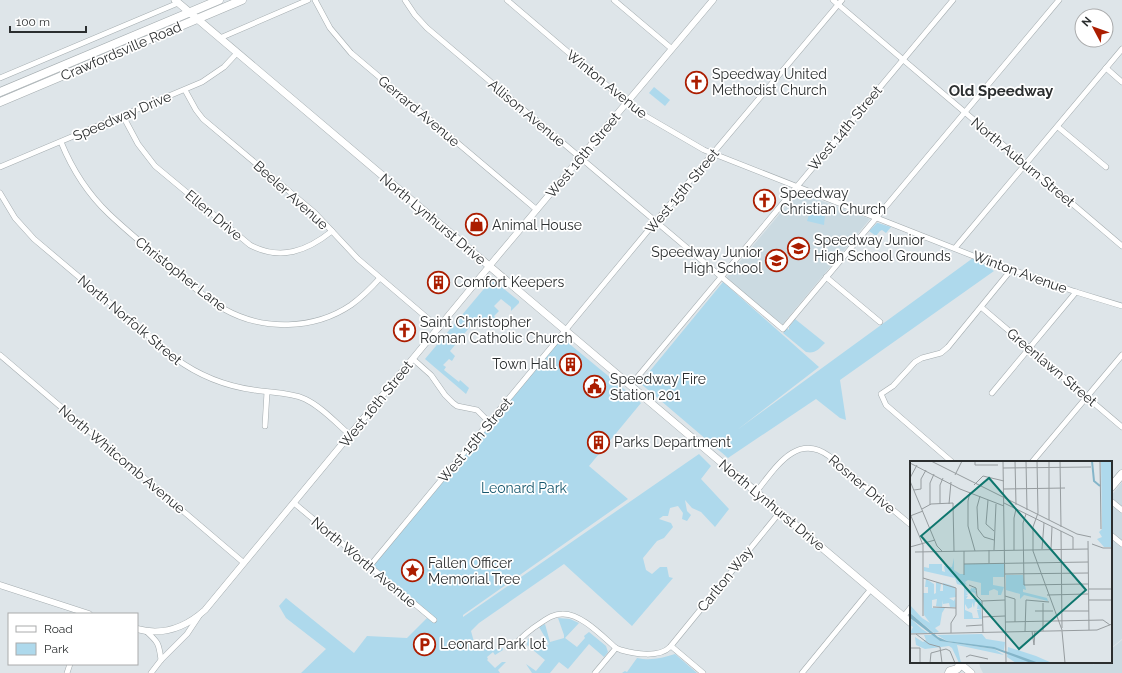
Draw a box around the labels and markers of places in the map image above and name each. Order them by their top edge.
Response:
place label: Speedway United Methodist Church [712,66,827,98]
church icon: Speedway United Methodist Church [684,69,710,95]
place label: Speedway Christian Church [780,185,886,217]
church icon: Speedway Christian Church [752,188,778,214]
shop icon: Animal House [464,212,490,238]
place label: Animal House [492,217,582,233]
place label: Speedway Junior High School Grounds [814,232,951,264]
school or university icon: Speedway Junior High School Grounds [785,235,811,261]
place label: Speedway Junior High School [651,244,762,276]
school or university icon: Speedway Junior High School [764,247,790,273]
building icon: Comfort Keepers [426,269,452,295]
place label: Comfort Keepers [454,274,564,290]
place label: Saint Christopher Roman Catholic Church [420,314,573,346]
church icon: Saint Christopher Roman Catholic Church [392,317,418,343]
building icon: Town Hall [558,351,584,377]
place label: Town Hall [492,356,556,372]
place label: Speedway Fire Station 201 [610,371,706,403]
public building icon: Speedway Fire Station 201 [581,374,607,400]
building icon: Parks Department [585,429,611,455]
place label: Parks Department [614,434,731,450]
place label: Fallen Officer Memorial Tree [428,555,520,587]
place icon: Fallen Officer Memorial Tree [400,558,426,584]
parking icon: Leonard Park lot [412,631,438,657]
place label: Leonard Park lot [440,636,547,652]

